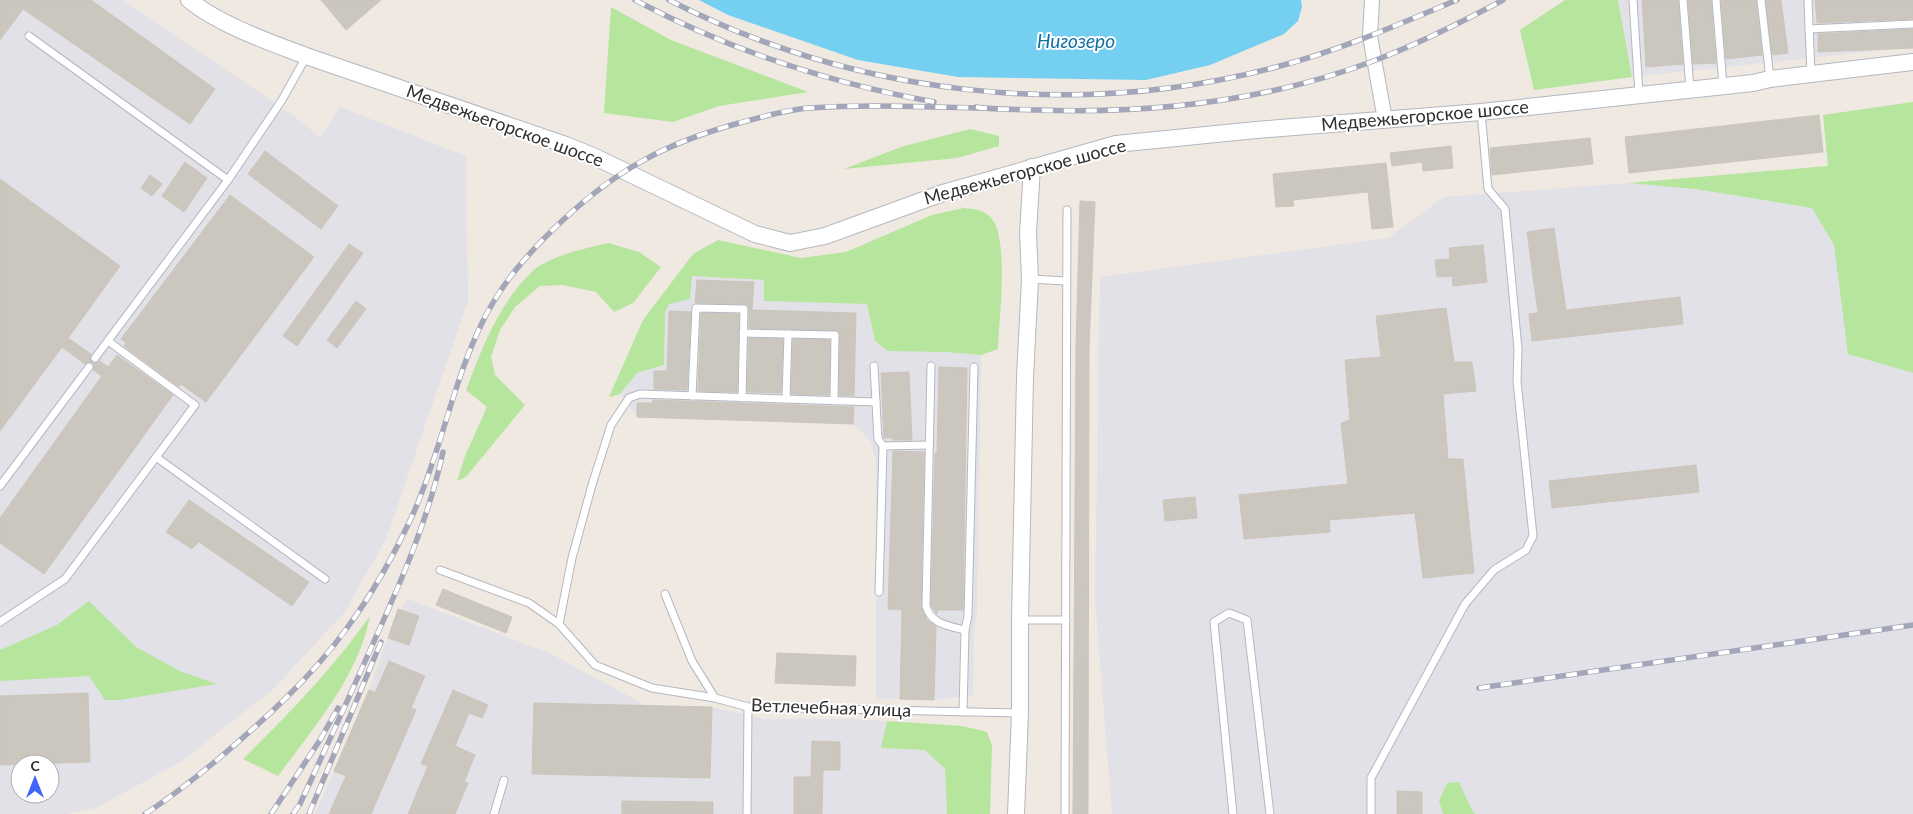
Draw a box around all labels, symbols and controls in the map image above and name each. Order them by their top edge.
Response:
water label: Нигозеро [1037,29,1115,52]
street label: Медвежьегорское шоссе [404,79,607,171]
street label: Медвежьегорское шоссе [1320,95,1530,135]
street label: Медвежьегорское шоссе [921,133,1128,209]
street label: Ветлечебная улица [751,693,911,721]
north arrow [10,754,60,804]
text: С [30,757,40,774]

